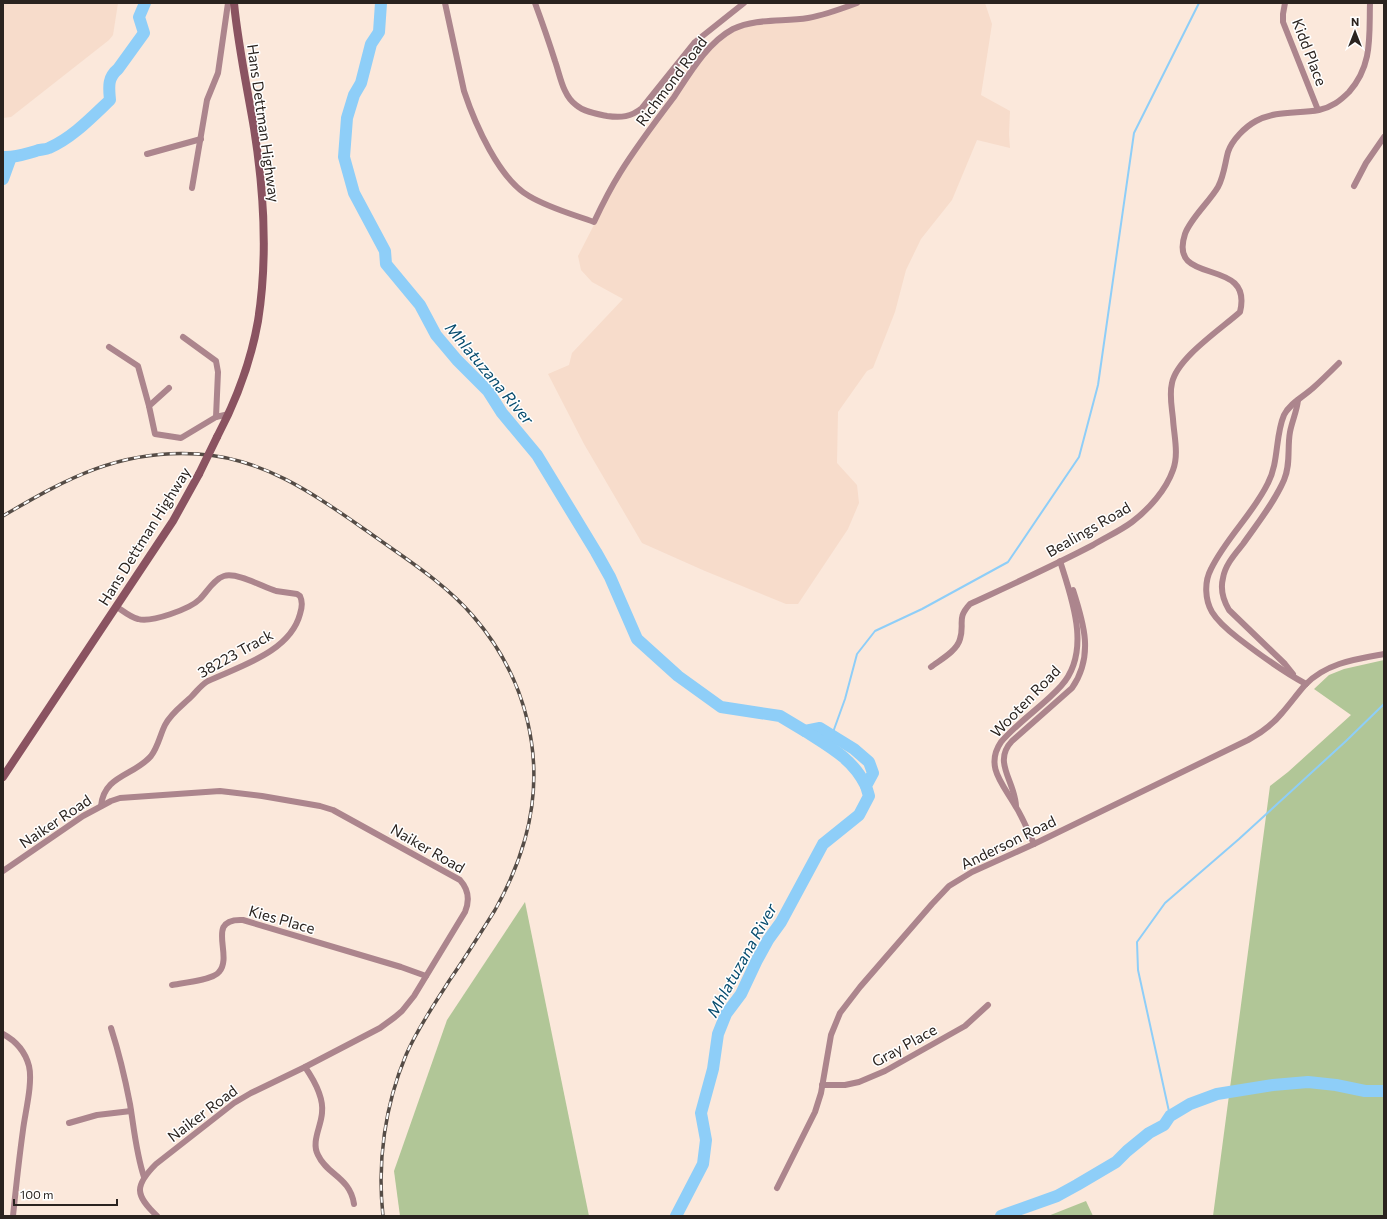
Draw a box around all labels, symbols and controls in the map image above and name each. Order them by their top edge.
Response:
north arrow [1335,12,1375,52]
text: N [1351,15,1359,28]
street label: Kidd Place [1289,16,1331,88]
street label: Richmond Road [632,33,710,129]
street label: Hans Dettman Highway [244,43,284,204]
water label: Mhlatuzana River [442,318,539,428]
street label: Hans Dettman Highway [94,463,194,609]
street label: Bealings Road [1043,498,1133,560]
street label: 38223 Track [194,625,276,681]
street label: Wooten Road [986,661,1064,741]
street label: Naiker Road [16,790,94,852]
street label: Anderson Road [958,811,1058,873]
street label: Naiker Road [388,820,468,876]
water label: Mhlatuzana River [702,899,780,1020]
street label: Kies Place [247,901,317,937]
street label: Gray Place [868,1020,940,1070]
street label: Naiker Road [164,1081,240,1145]
scale bar [14,1181,117,1207]
text: 100 m [20,1187,54,1201]

